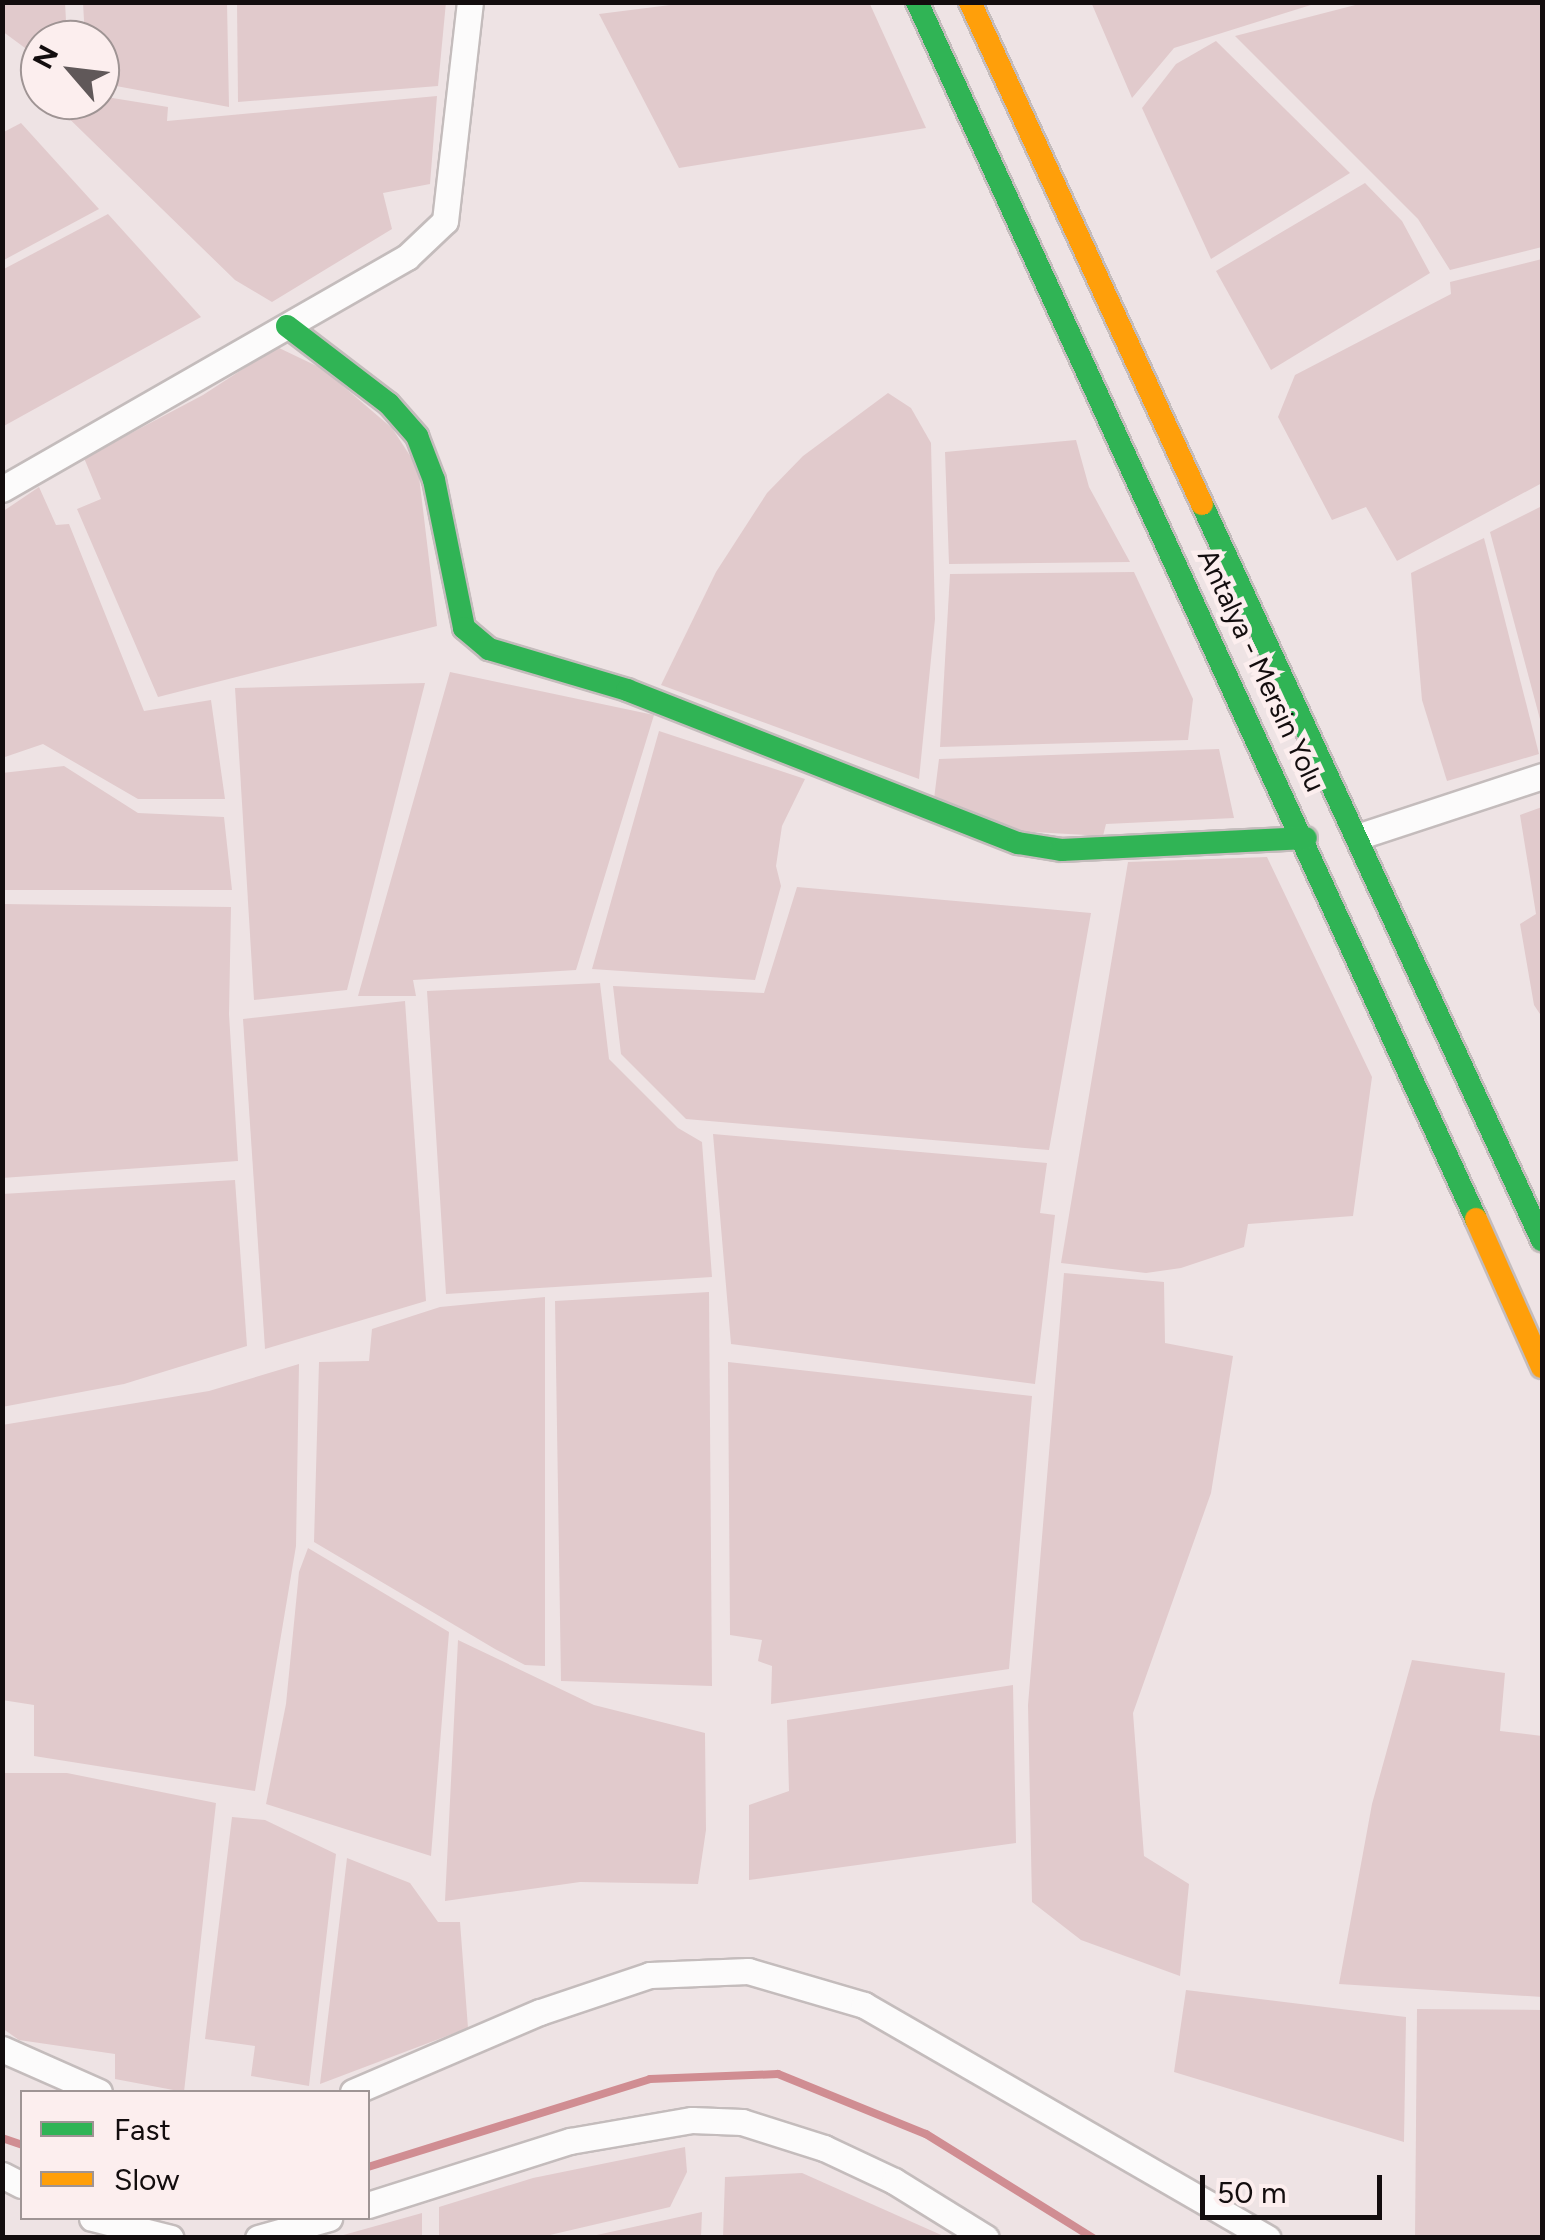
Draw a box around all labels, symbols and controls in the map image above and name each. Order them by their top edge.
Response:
north arrow [20,20,120,120]
text: N [25,39,65,74]
street label: Antalya - Mersin Yolu [1191,543,1333,797]
legend [20,2090,370,2220]
text: Fast [114,2111,171,2148]
scale bar [1205,2155,1388,2217]
text: Slow [114,2161,180,2198]
text: 50 m [1217,2174,1286,2211]

